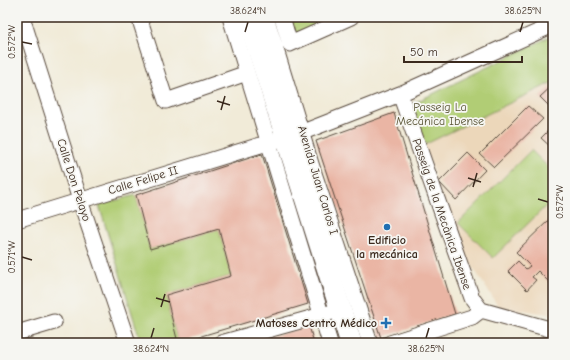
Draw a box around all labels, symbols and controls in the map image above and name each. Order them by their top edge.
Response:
text: 38.624°N [230,5,266,17]
text: 38.625°N [505,5,541,17]
text: 0.572°W [6,25,18,59]
scale bar [404,38,522,64]
text: 50 m [410,45,438,59]
park label: Passeig La Mecánica Ibense [396,100,484,128]
street label: Avenida Juan Carlos I [295,124,341,236]
street label: Calle Don Pelayo [54,137,94,223]
street label: Passeig de la Mecànica Ibense [410,137,474,291]
street label: Calle Felipe II [106,163,180,197]
text: 0.572°W [554,185,566,219]
marker: Edificio la mecánica [382,222,392,232]
place label: Edificio la mecánica [356,233,418,261]
text: 0.571°W [6,240,18,273]
place label: Matoses Centro Médico [256,316,377,330]
marker: Matoses Centro Médico [380,317,392,329]
text: 38.624°N [133,343,169,355]
text: 38.625°N [408,343,444,355]

